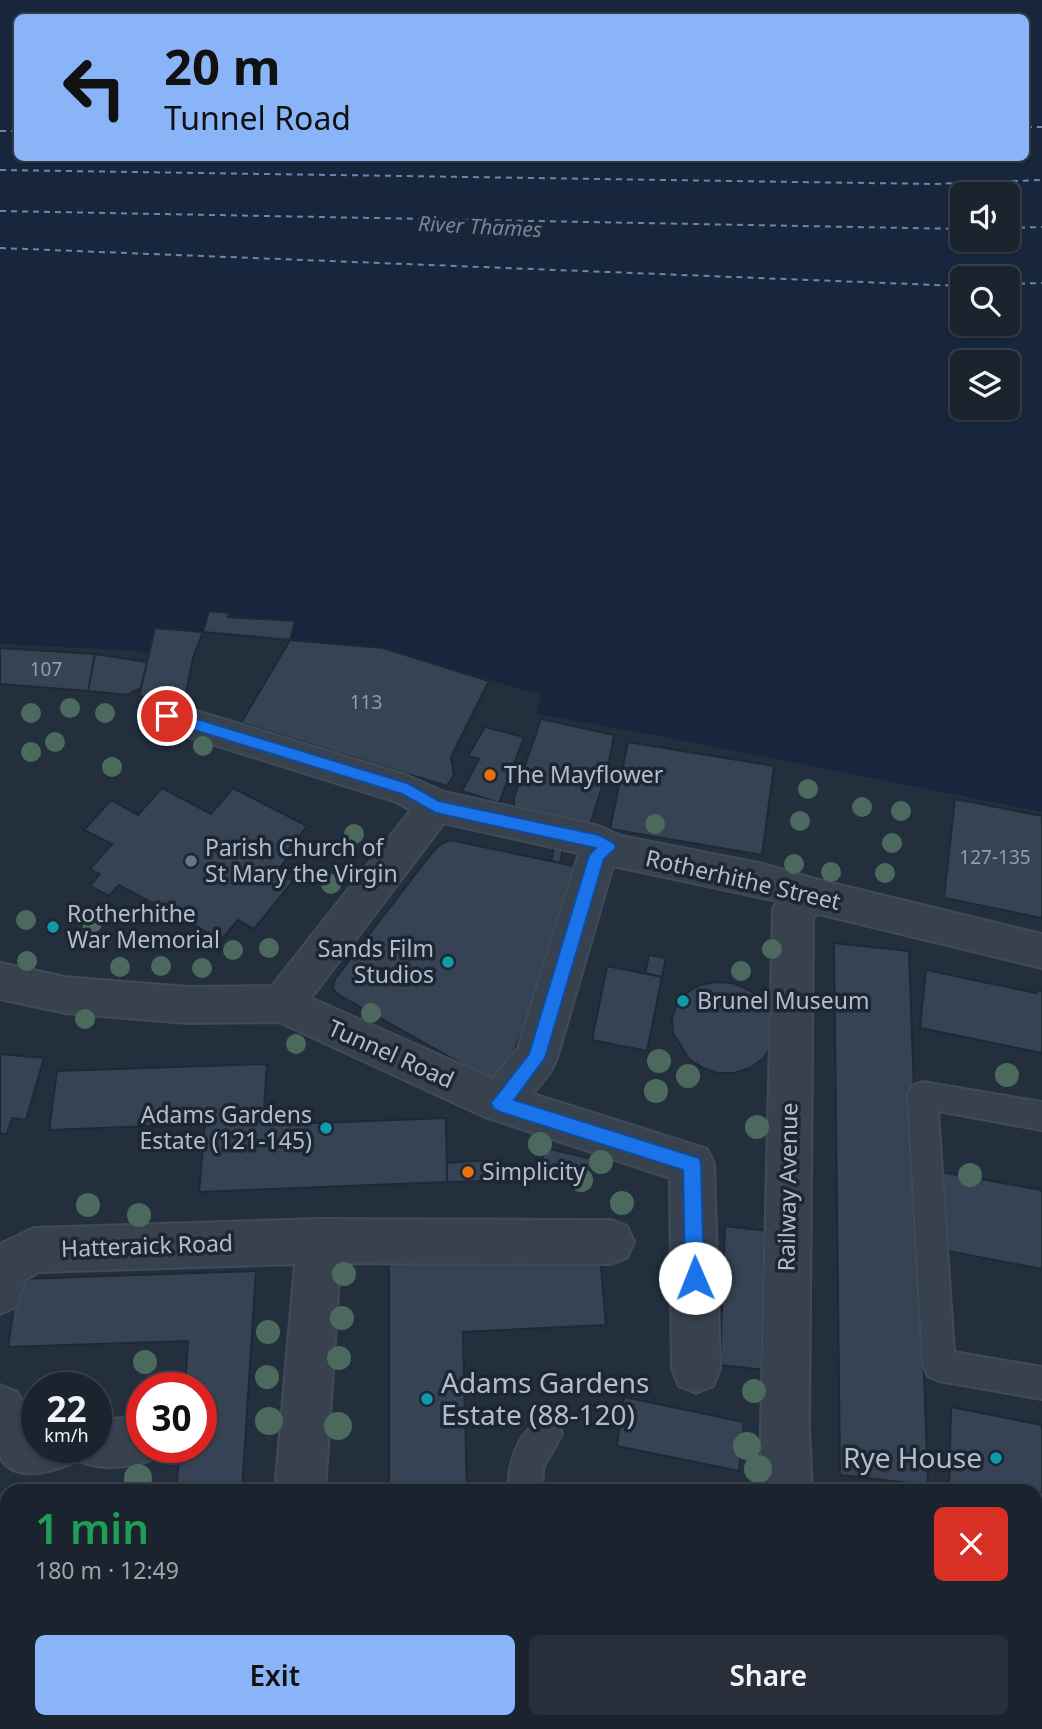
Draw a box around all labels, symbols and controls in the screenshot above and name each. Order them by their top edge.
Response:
text: 20 m [164,33,281,99]
icon: left [49,42,140,133]
text: Tunnel Road [164,96,351,139]
map controls [950,182,1020,420]
button: sound [950,182,1020,252]
water label: River Thames [417,209,543,243]
button: search [950,266,1020,336]
button: layers [950,350,1020,420]
house number: 107 [30,656,62,682]
pin [137,686,197,746]
house number: 113 [350,689,382,715]
icon: arrive [148,697,186,735]
place label: The Mayflower [504,758,664,790]
marker: The Mayflower [482,767,498,783]
place label: Parish Church of St Mary the Virgin [205,831,398,889]
street label: Rotherhithe Street [643,841,844,917]
house number: 127-135 [959,844,1031,870]
marker: Parish Church of St Mary the Virgin [183,853,199,869]
place label: Rotherhithe War Memorial [67,897,220,955]
marker: Rotherhithe War Memorial [45,919,61,935]
place label: Sands Film Studios [318,932,434,990]
marker: Sands Film Studios [440,954,456,970]
place label: Brunel Museum [697,984,870,1016]
marker: Brunel Museum [675,993,691,1009]
street label: Tunnel Road [323,1011,459,1095]
place label: Adams Gardens Estate (121-145) [140,1098,312,1156]
street label: Railway Avenue [770,1102,804,1272]
marker: Adams Gardens Estate (121-145) [318,1120,334,1136]
place label: Simplicity [482,1155,585,1187]
marker: Simplicity [460,1164,476,1180]
street label: Hatteraick Road [60,1226,233,1264]
position arrow [658,1241,732,1315]
place label: Adams Gardens Estate (88-120) [441,1363,650,1433]
speed limit sign: 30 [126,1372,217,1463]
text: 22 [46,1385,87,1432]
marker: Adams Gardens Estate (88-120) [419,1391,435,1407]
text: km/h [44,1423,89,1447]
place label: Rye House [843,1438,982,1476]
marker: Rye House [988,1450,1004,1466]
text: 1 min [35,1499,149,1556]
button: close [934,1507,1008,1581]
text: 180 m · 12:49 [35,1554,179,1586]
button: Exit [35,1635,515,1715]
button: Share [529,1635,1008,1715]

